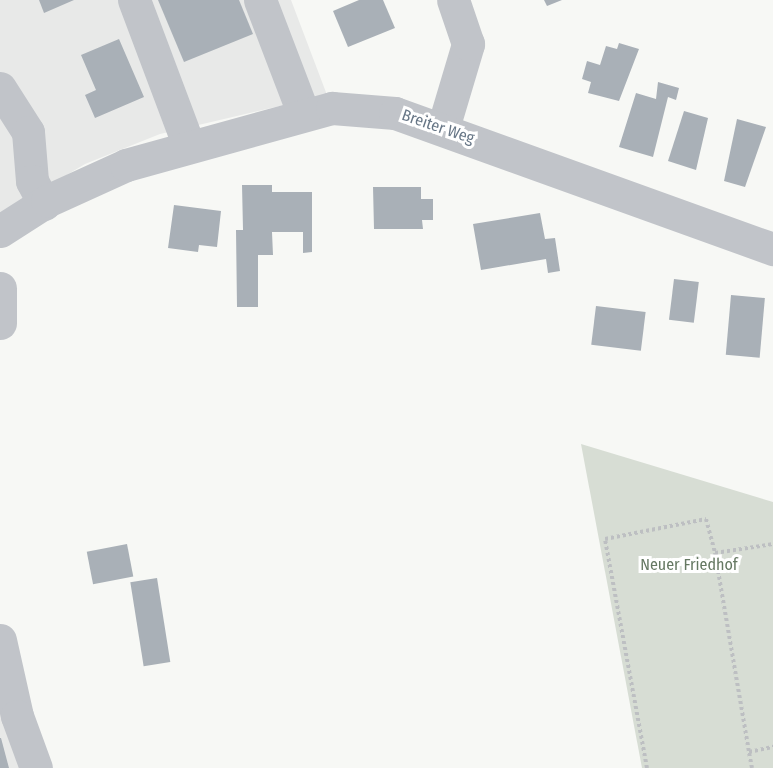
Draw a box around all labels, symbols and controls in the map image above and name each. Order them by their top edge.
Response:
street label: Breiter Weg [399,106,477,148]
park label: Neuer Friedhof [640,555,738,575]

